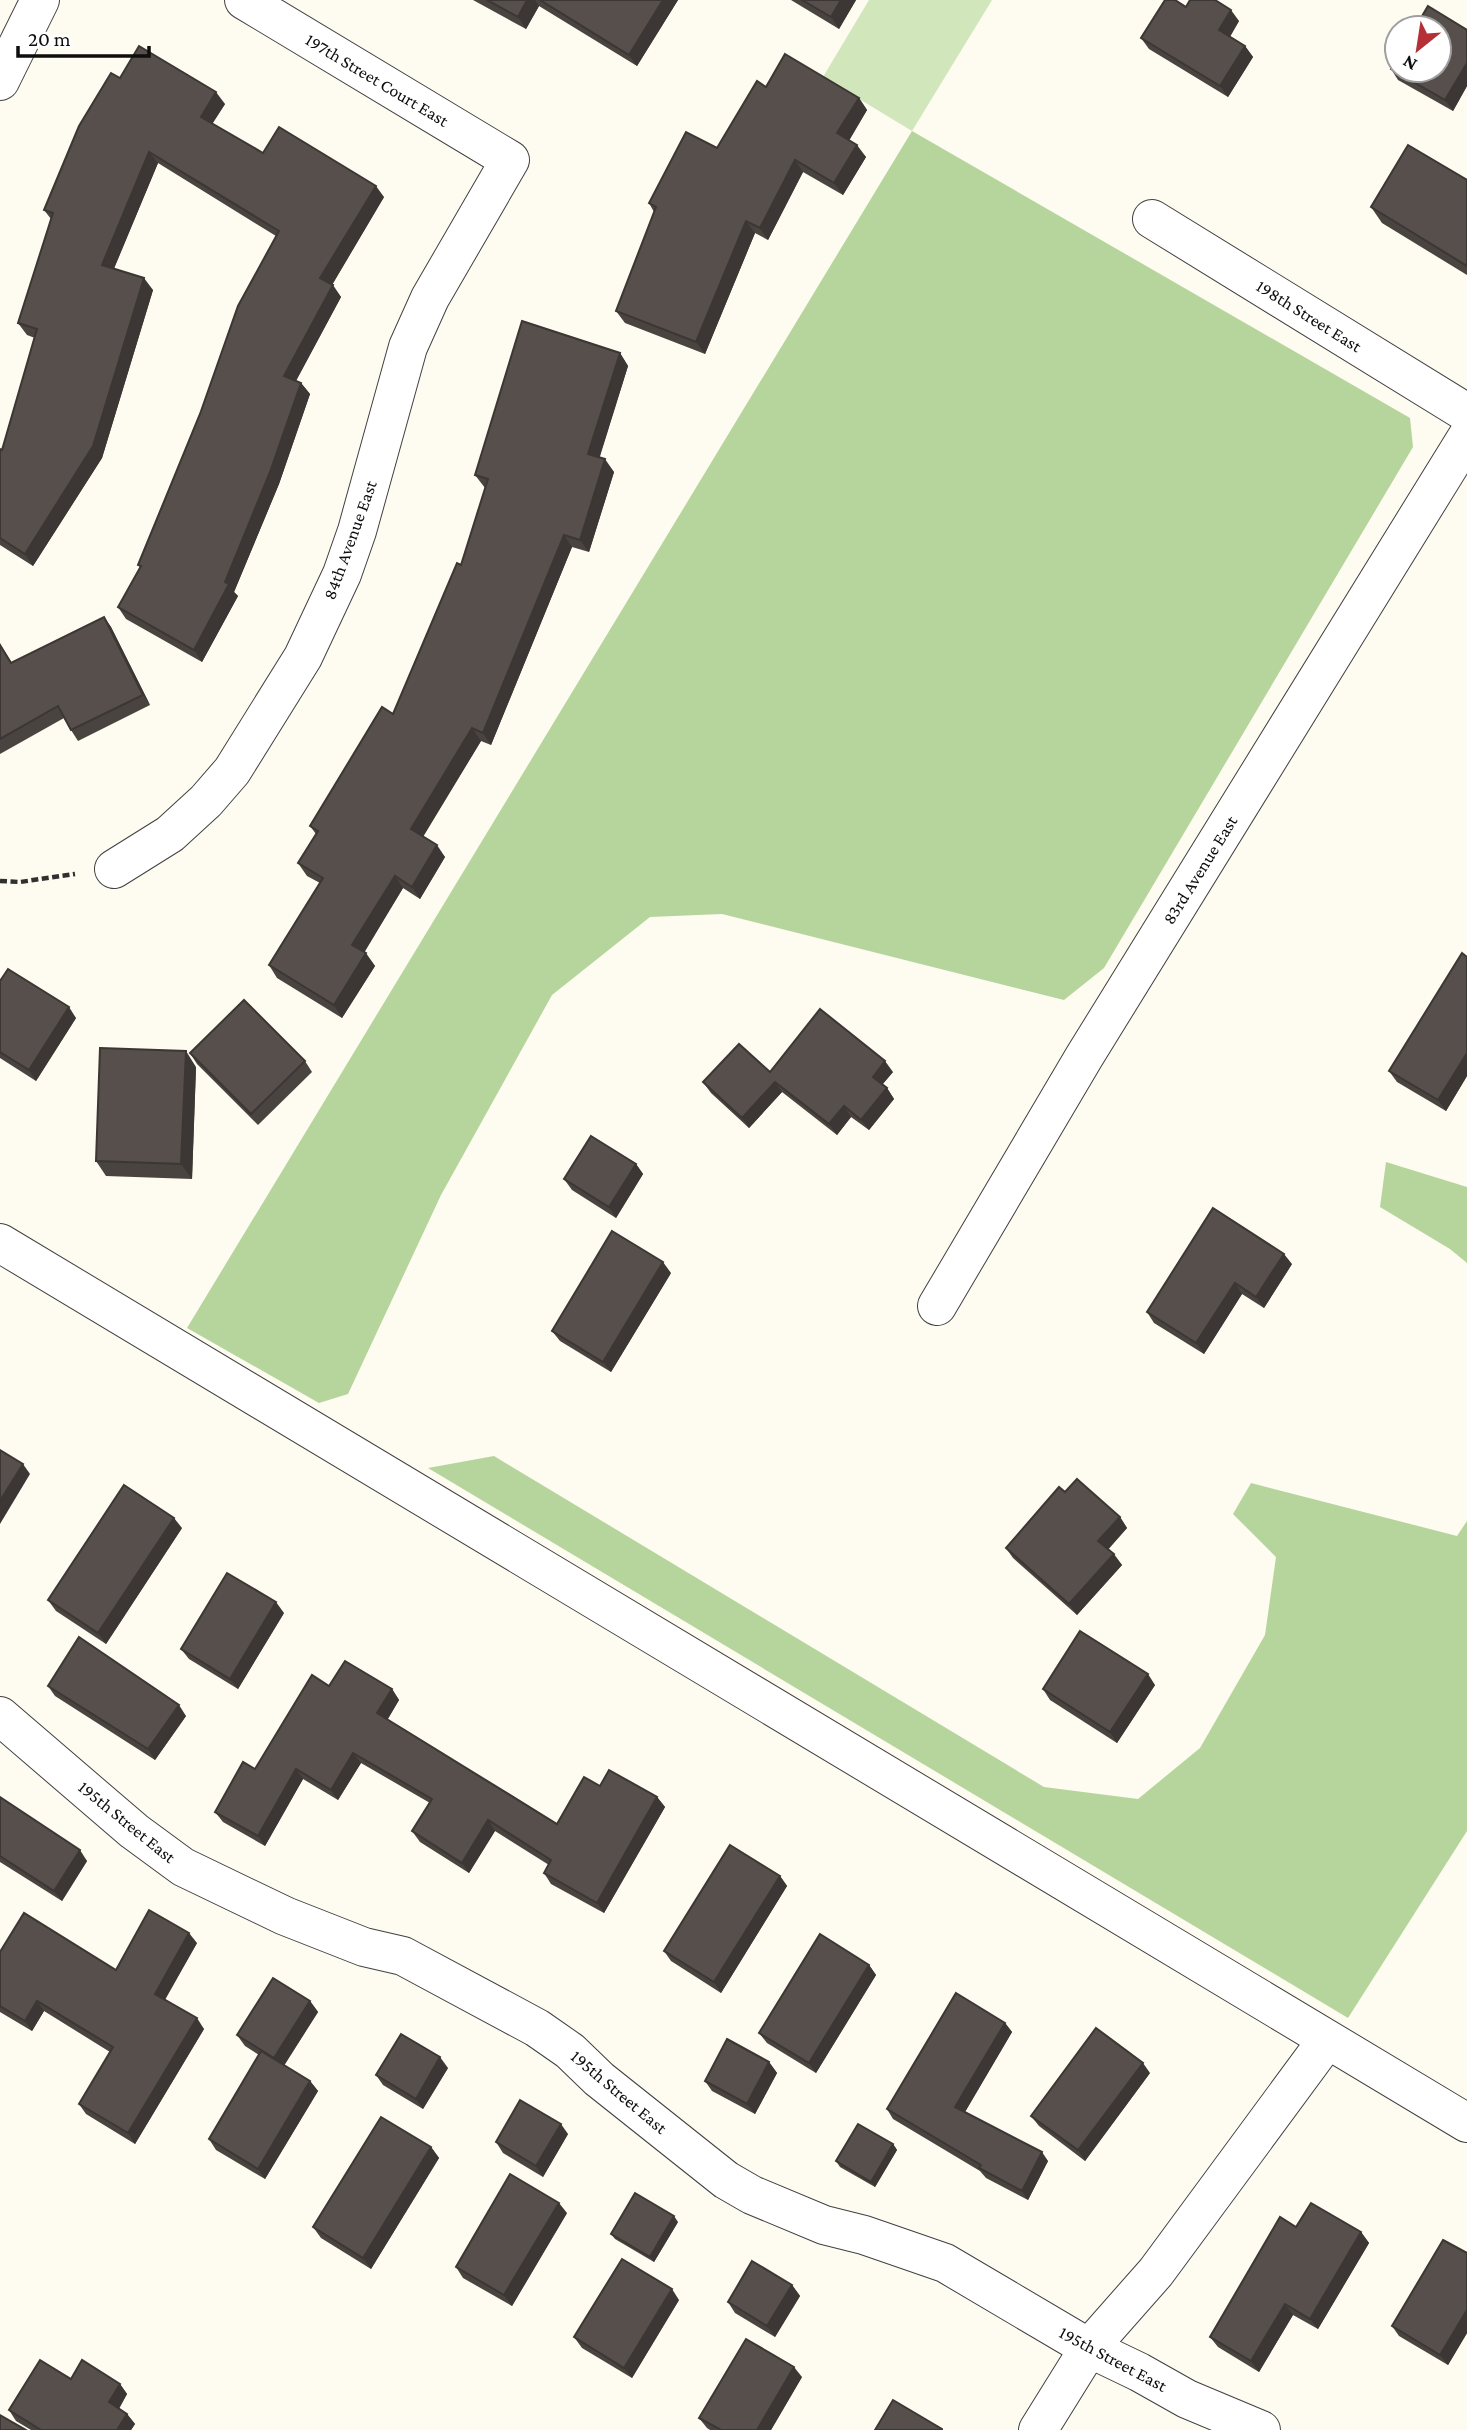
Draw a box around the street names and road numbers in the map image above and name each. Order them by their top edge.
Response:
street label: 197th Street Court East [302,29,453,131]
street label: 198th Street East [1253,276,1366,357]
street label: 84th Avenue East [319,477,381,602]
street label: 83rd Avenue East [1159,811,1242,928]
street label: 195th Street East [74,1777,180,1868]
street label: 195th Street East [567,2046,672,2139]
street label: 195th Street East [1056,2322,1171,2396]

